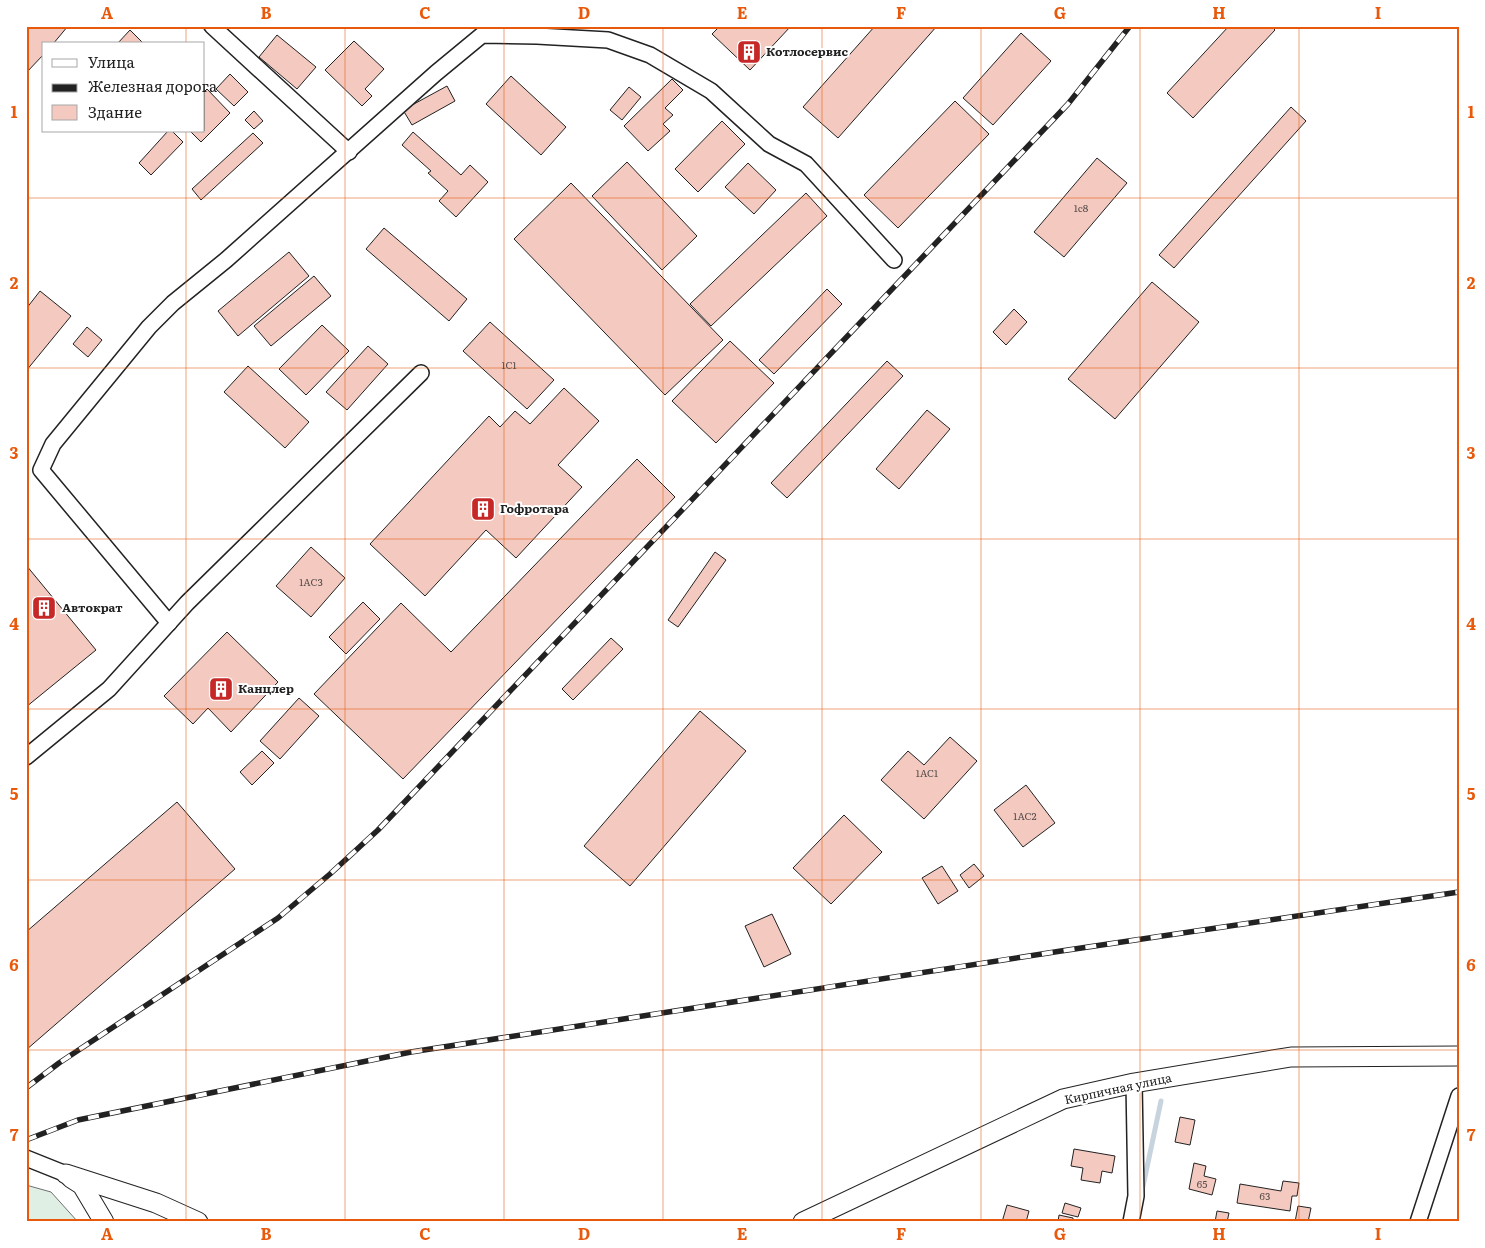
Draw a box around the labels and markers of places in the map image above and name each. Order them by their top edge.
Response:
building icon: Котлосервис [736,39,762,65]
place label: Котлосервис [766,42,848,60]
building icon: Гофротара [470,496,496,522]
place label: Гофротара [500,499,569,517]
building icon: Автократ [31,595,57,621]
place label: Автократ [62,598,123,616]
building icon: Канцлер [208,676,234,702]
place label: Канцлер [238,679,294,697]

